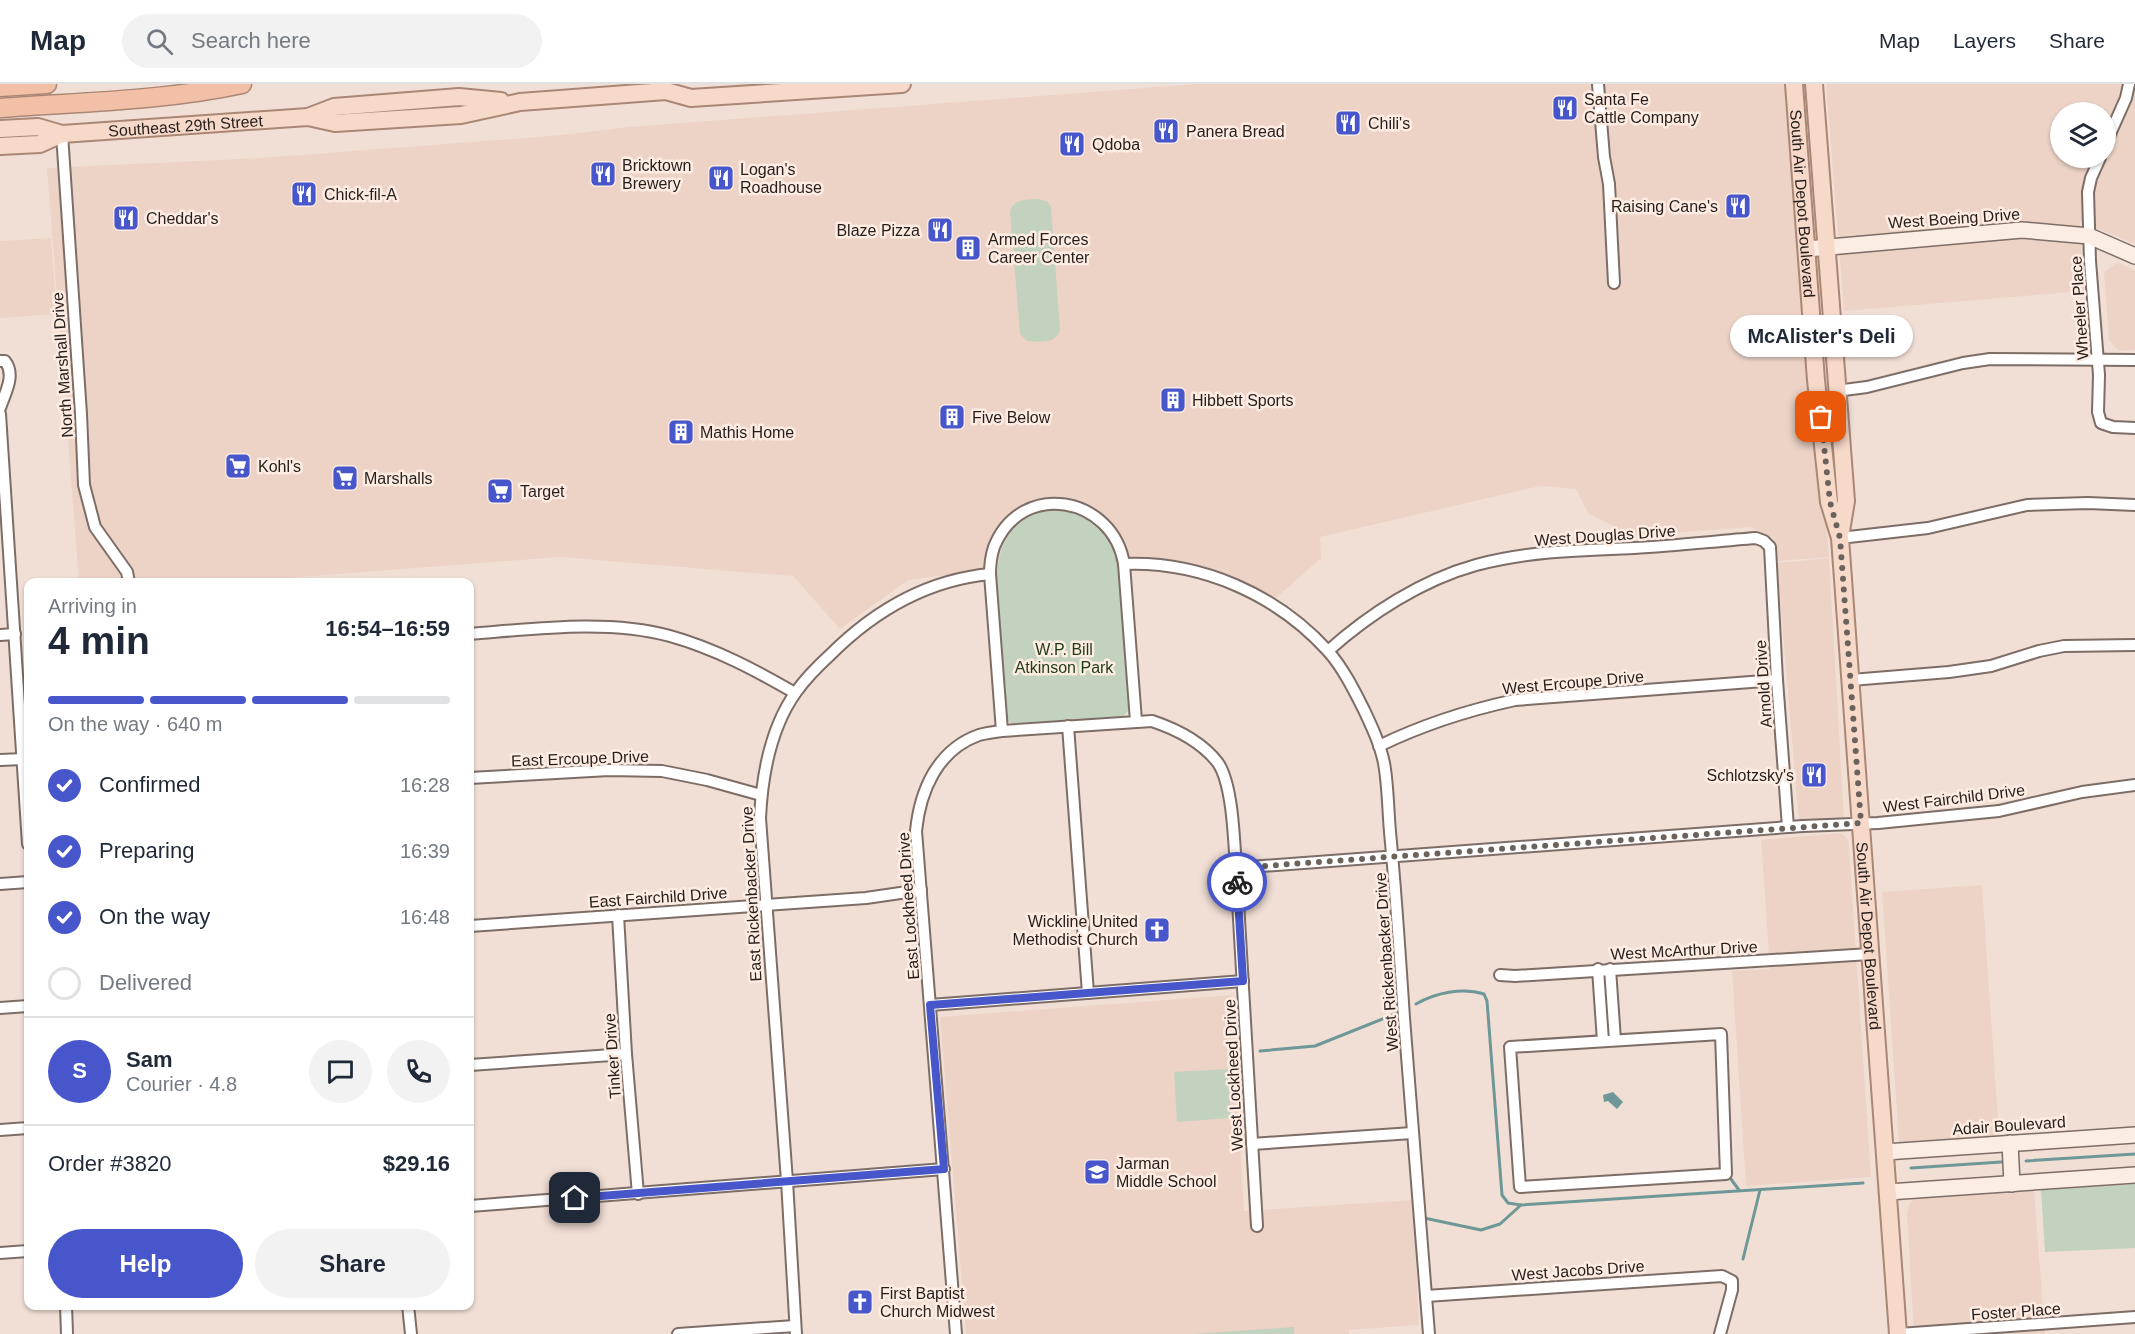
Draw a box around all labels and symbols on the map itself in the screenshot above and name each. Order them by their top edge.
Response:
place label: Santa Fe Cattle Company [1584,91,1699,126]
restaurant icon: Santa Fe Cattle Company [1550,93,1580,123]
restaurant icon: Chili's [1333,108,1363,138]
street label: South Air Depot Boulevard [1787,109,1818,298]
street label: Southeast 29th Street [108,112,264,140]
place label: Chili's [1368,115,1410,132]
restaurant icon: Panera Bread [1151,116,1181,146]
place label: Panera Bread [1186,123,1285,140]
restaurant icon: Qdoba [1057,129,1087,159]
place label: Qdoba [1092,136,1140,153]
place label: Bricktown Brewery [622,157,691,192]
restaurant icon: Bricktown Brewery [588,159,618,189]
place label: Logan's Roadhouse [740,161,822,196]
restaurant icon: Logan's Roadhouse [706,163,736,193]
restaurant icon: Chick-fil-A [289,179,319,209]
place label: Chick-fil-A [324,186,397,203]
restaurant icon: Raising Cane's [1723,191,1753,221]
place label: Raising Cane's [1611,198,1718,215]
restaurant icon: Cheddar's [111,203,141,233]
street label: West Boeing Drive [1888,205,2021,232]
place label: Cheddar's [146,210,218,227]
restaurant icon: Blaze Pizza [925,215,955,245]
place label: Blaze Pizza [836,222,920,239]
place label: Armed Forces Career Center [988,231,1090,266]
building icon: Armed Forces Career Center [953,233,983,263]
street label: Wheeler Place [2067,255,2092,360]
street label: North Marshall Drive [49,292,76,438]
callout: McAlister's Deli [1730,315,1912,357]
building icon: Hibbett Sports [1158,385,1188,415]
pin [1795,391,1846,442]
place label: Hibbett Sports [1192,392,1293,409]
building icon: Five Below [937,402,967,432]
place label: Five Below [972,409,1051,426]
building icon: Mathis Home [666,417,696,447]
place label: Mathis Home [700,424,794,441]
supermarket icon: Kohl's [223,451,253,481]
place label: Kohl's [258,458,301,475]
supermarket icon: Marshalls [330,463,360,493]
place label: Marshalls [364,470,432,487]
supermarket icon: Target [485,476,515,506]
place label: Target [520,483,565,500]
street label: West Douglas Drive [1534,522,1676,549]
street label: Arnold Drive [1752,639,1775,728]
park label: W.P. Bill Atkinson Park [1015,641,1114,676]
street label: West Ercoupe Drive [1502,668,1645,697]
street label: East Ercoupe Drive [511,748,649,769]
restaurant icon: Schlotzsky's [1799,760,1829,790]
place label: Schlotzsky's [1706,767,1794,784]
street label: West Fairchild Drive [1882,781,2026,816]
street label: East Rickenbacker Drive [738,806,765,982]
street label: East Lockheed Drive [895,832,922,980]
street label: South Air Depot Boulevard [1853,841,1884,1031]
courier [1207,852,1267,912]
street label: West Rickenbacker Drive [1372,872,1401,1052]
street label: East Fairchild Drive [588,884,728,911]
place label: Wickline United Methodist Church [1013,913,1138,948]
church icon: Wickline United Methodist Church [1142,915,1172,945]
street label: West McArthur Drive [1610,938,1758,963]
street label: West Lockheed Drive [1221,999,1246,1151]
street label: Tinker Drive [601,1013,624,1099]
street label: Adair Boulevard [1952,1113,2066,1138]
place label: Jarman Middle School [1116,1155,1217,1190]
school or university icon: Jarman Middle School [1082,1157,1112,1187]
pin [549,1172,600,1223]
street label: West Jacobs Drive [1511,1257,1645,1284]
place label: First Baptist Church Midwest [880,1285,995,1320]
church icon: First Baptist Church Midwest [845,1287,875,1317]
street label: Foster Place [1971,1300,2062,1323]

